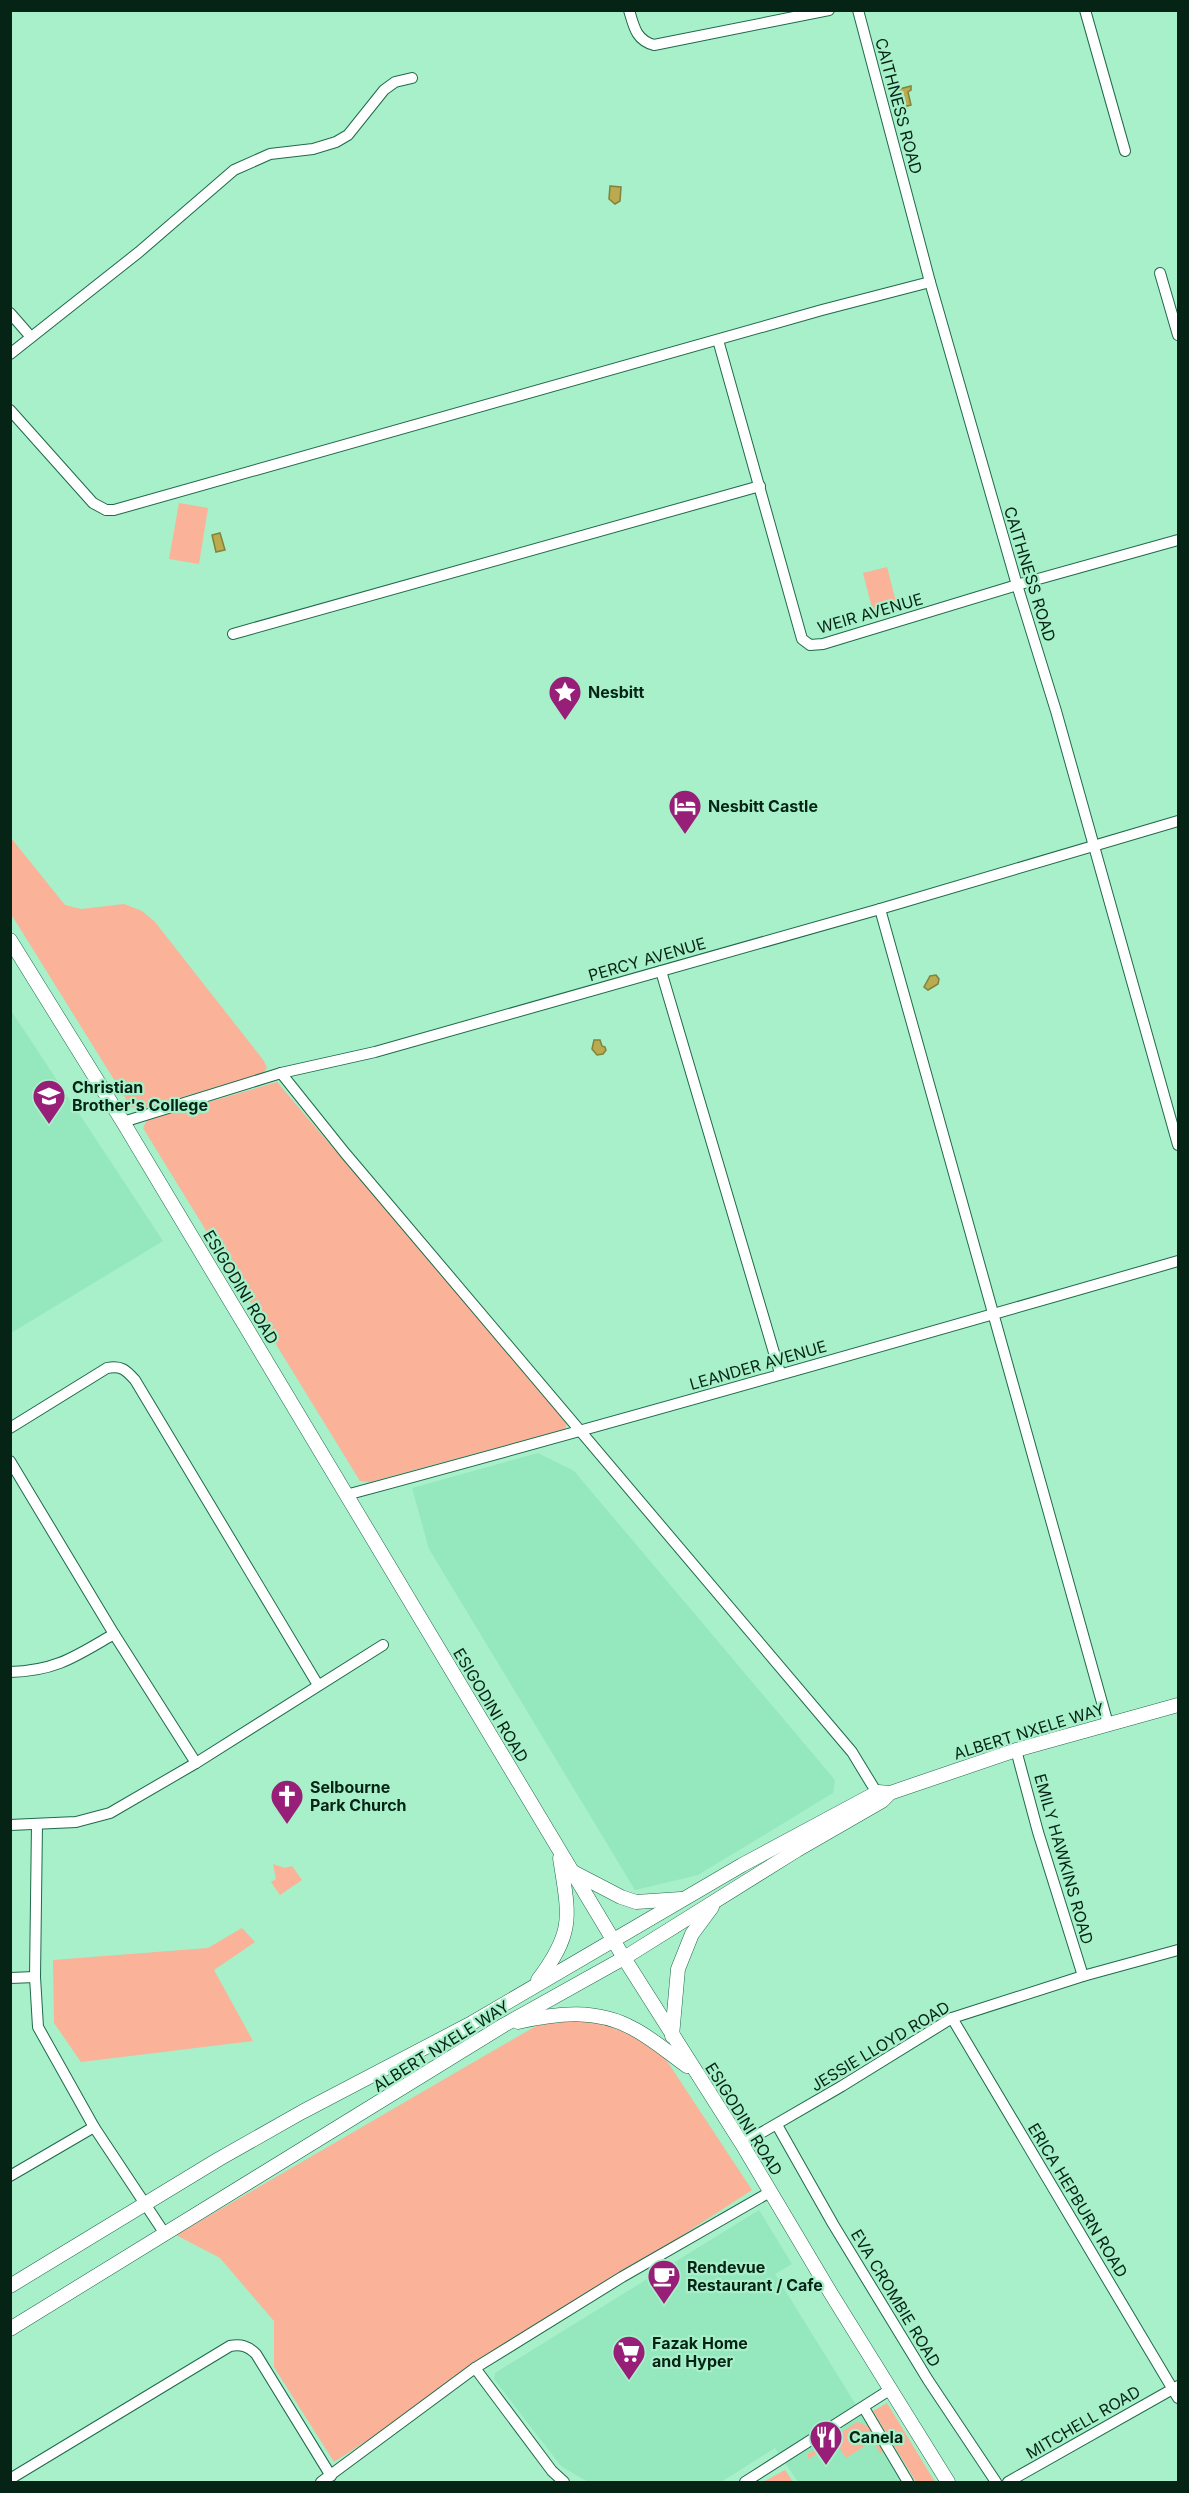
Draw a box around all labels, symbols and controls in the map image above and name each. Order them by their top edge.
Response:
street label: CAITHNESS ROAD [871,36,927,176]
street label: CAITHNESS ROAD [1000,504,1060,644]
street label: WEIR AVENUE [815,588,925,638]
place icon: Nesbitt [547,674,583,721]
place label: Nesbitt [588,682,644,702]
hotel icon: Nesbitt Castle [667,788,703,835]
place label: Nesbitt Castle [708,796,818,816]
street label: PERCY AVENUE [586,933,708,985]
place label: Christian Brother's College [72,1077,208,1115]
school or university icon: Christian Brother's College [31,1078,67,1125]
street label: ESIGODINI ROAD [199,1226,283,1348]
street label: LEANDER AVENUE [687,1336,829,1394]
street label: ESIGODINI ROAD [449,1644,533,1766]
street label: ALBERT NXELE WAY [951,1698,1107,1763]
street label: EMILY HAWKINS ROAD [1030,1771,1098,1947]
place label: Selbourne Park Church [310,1777,407,1815]
church icon: Selbourne Park Church [269,1778,305,1825]
street label: ALBERT NXELE WAY [369,1996,513,2096]
street label: JESSIE LLOYD ROAD [807,1997,953,2095]
street label: ESIGODINI ROAD [701,2059,787,2179]
street label: ERICA HEPBURN ROAD [1024,2119,1132,2281]
street label: EVA CROMBIE ROAD [847,2225,945,2371]
place label: Rendevue Restaurant / Cafe [687,2257,823,2295]
cafe icon: Rendevue Restaurant / Cafe [646,2258,682,2305]
place label: Fazak Home and Hyper [652,2333,748,2371]
supermarket icon: Fazak Home and Hyper [611,2334,647,2381]
street label: MITCHELL ROAD [1022,2381,1144,2463]
restaurant icon: Canela [808,2419,844,2466]
place label: Canela [849,2427,903,2447]

